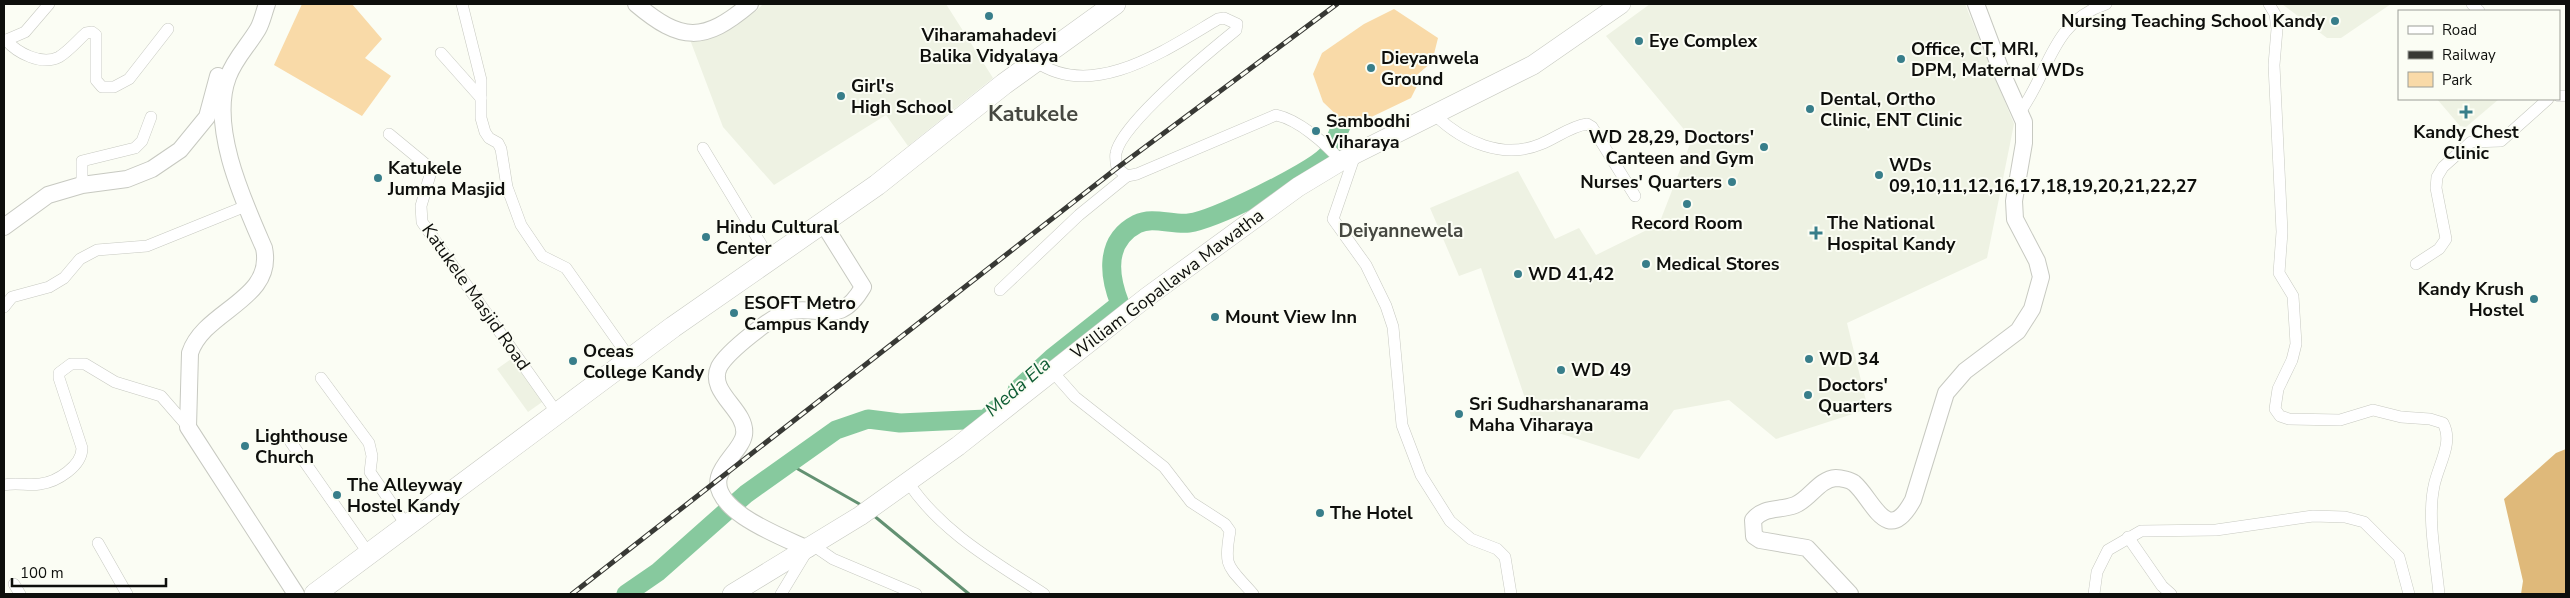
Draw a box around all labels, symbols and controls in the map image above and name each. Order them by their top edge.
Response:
place label: Nursing Teaching School Kandy [2061,9,2326,33]
marker: Viharamahadevi Balika Vidyalaya [983,10,995,22]
legend [2398,10,2560,100]
marker: Nursing Teaching School Kandy [2329,15,2341,27]
text: Road [2442,20,2477,40]
place label: Viharamahadevi Balika Vidyalaya [920,23,1058,68]
place label: Eye Complex [1649,29,1757,53]
marker: Eye Complex [1633,35,1645,47]
place label: Office, CT, MRI, DPM, Maternal WDs [1911,37,2084,82]
text: Railway [2442,45,2496,65]
place label: Dieyanwela Ground [1381,46,1479,91]
marker: Office, CT, MRI, DPM, Maternal WDs [1895,53,1907,65]
marker: Dieyanwela Ground [1365,62,1377,74]
text: Park [2442,70,2472,90]
place label: Girl's High School [851,74,953,119]
place label: Dental, Ortho Clinic, ENT Clinic [1820,87,1963,132]
marker: Girl's High School [835,90,847,102]
district label: Katukele [988,99,1078,129]
marker: Dental, Ortho Clinic, ENT Clinic [1804,103,1816,115]
marker: Kandy Chest Clinic [2459,105,2473,119]
place label: Sambodhi Viharaya [1325,109,1410,154]
place label: Kandy Chest Clinic [2413,120,2519,165]
marker: Sambodhi Viharaya [1310,125,1322,137]
place label: WD 28,29, Doctors' Canteen and Gym [1588,125,1754,170]
marker: WD 28,29, Doctors' Canteen and Gym [1758,141,1770,153]
place label: WDs 09,10,11,12,16,17,18,19,20,21,22,27 [1889,153,2197,198]
place label: Katukele Jumma Masjid [387,156,505,201]
marker: WDs 09,10,11,12,16,17,18,19,20,21,22,27 [1873,169,1885,181]
place label: Nurses' Quarters [1580,170,1722,194]
marker: Katukele Jumma Masjid [372,172,384,184]
marker: Nurses' Quarters [1726,176,1738,188]
marker: Record Room [1681,198,1693,210]
street label: William Gopallawa Mawatha [1065,203,1269,365]
place label: Record Room [1631,211,1743,235]
place label: The National Hospital Kandy [1827,211,1956,256]
place label: Hindu Cultural Center [716,215,839,260]
district label: Deiyannewela [1339,218,1463,244]
street label: Katukele Masjid Road [416,219,536,375]
marker: The National Hospital Kandy [1809,226,1823,240]
marker: Hindu Cultural Center [700,231,712,243]
place label: Medical Stores [1656,252,1780,276]
marker: Medical Stores [1640,258,1652,270]
place label: WD 41,42 [1528,262,1614,286]
marker: WD 41,42 [1512,268,1524,280]
place label: Kandy Krush Hostel [2418,277,2524,322]
place label: ESOFT Metro Campus Kandy [744,291,870,336]
marker: Kandy Krush Hostel [2528,293,2540,305]
place label: Mount View Inn [1225,305,1357,329]
marker: ESOFT Metro Campus Kandy [728,307,740,319]
marker: Mount View Inn [1209,311,1221,323]
place label: Oceas College Kandy [583,339,705,384]
place label: WD 34 [1819,347,1879,371]
water label: Meda Ela [980,351,1056,423]
marker: WD 34 [1803,353,1815,365]
marker: Oceas College Kandy [567,355,579,367]
place label: WD 49 [1571,358,1631,382]
marker: WD 49 [1555,364,1567,376]
place label: Doctors' Quarters [1818,373,1893,418]
marker: Doctors' Quarters [1802,389,1814,401]
place label: Sri Sudharshanarama Maha Viharaya [1469,392,1649,437]
marker: Sri Sudharshanarama Maha Viharaya [1453,408,1465,420]
place label: Lighthouse Church [255,424,348,469]
marker: Lighthouse Church [239,440,251,452]
place label: The Alleyway Hostel Kandy [347,473,463,518]
marker: The Alleyway Hostel Kandy [331,489,343,501]
place label: The Hotel [1330,501,1413,525]
marker: The Hotel [1314,507,1326,519]
scale bar [12,556,166,588]
text: 100 m [20,563,64,583]

